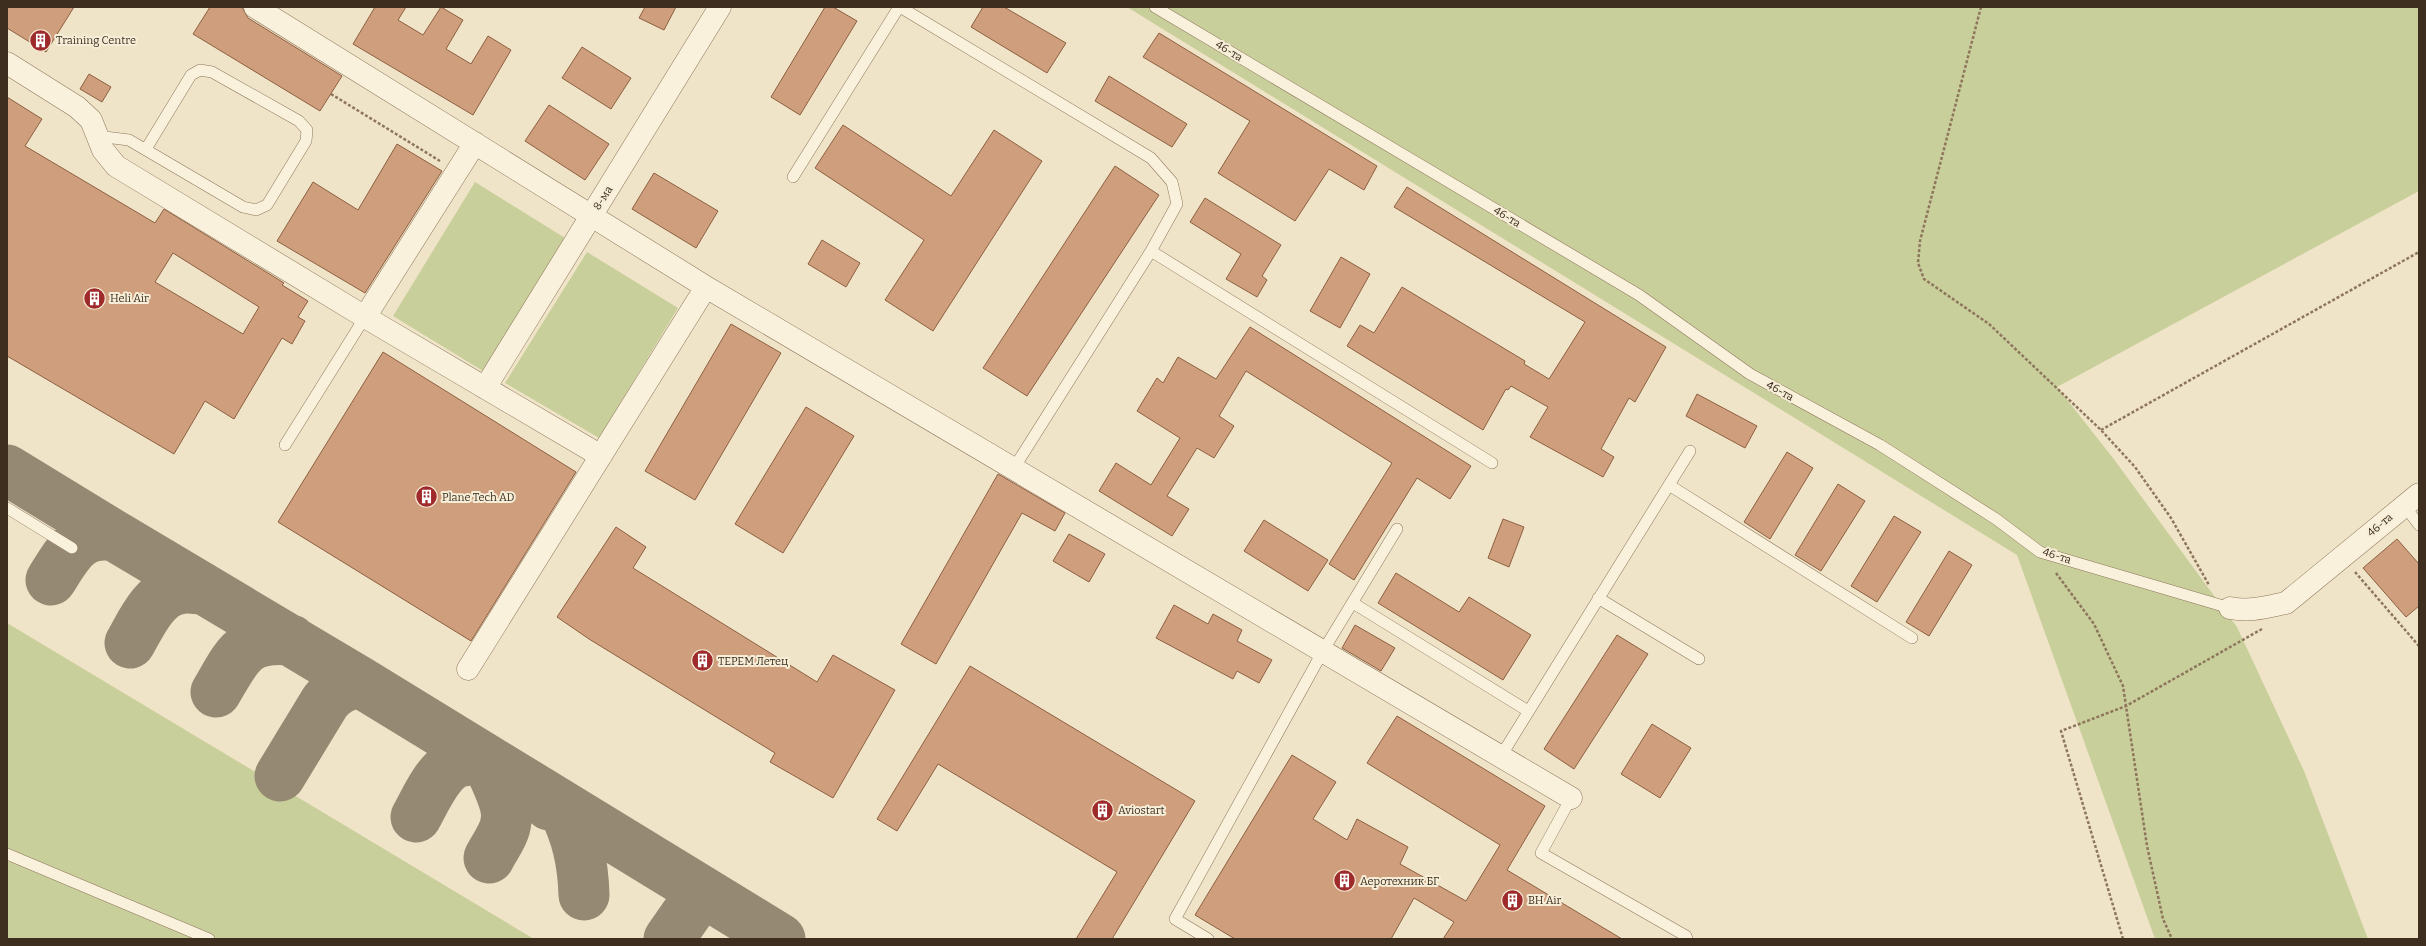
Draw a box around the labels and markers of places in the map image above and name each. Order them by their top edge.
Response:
building icon: Training Centre [27,27,53,53]
place label: Training Centre [56,34,136,47]
building icon: Heli Air [82,285,108,311]
place label: Heli Air [110,292,149,305]
building icon: Plane Tech AD [414,484,440,510]
place label: Plane Tech AD [442,491,514,504]
building icon: ТЕРЕМ Летец [690,648,716,674]
place label: ТЕРЕМ Летец [718,655,788,668]
building icon: Aviostart [1089,797,1115,823]
place label: Aviostart [1118,804,1165,817]
building icon: Аеротехник БГ [1331,868,1357,894]
place label: Аеротехник БГ [1360,875,1439,888]
building icon: BH Air [1499,887,1525,913]
place label: BH Air [1528,894,1562,907]

